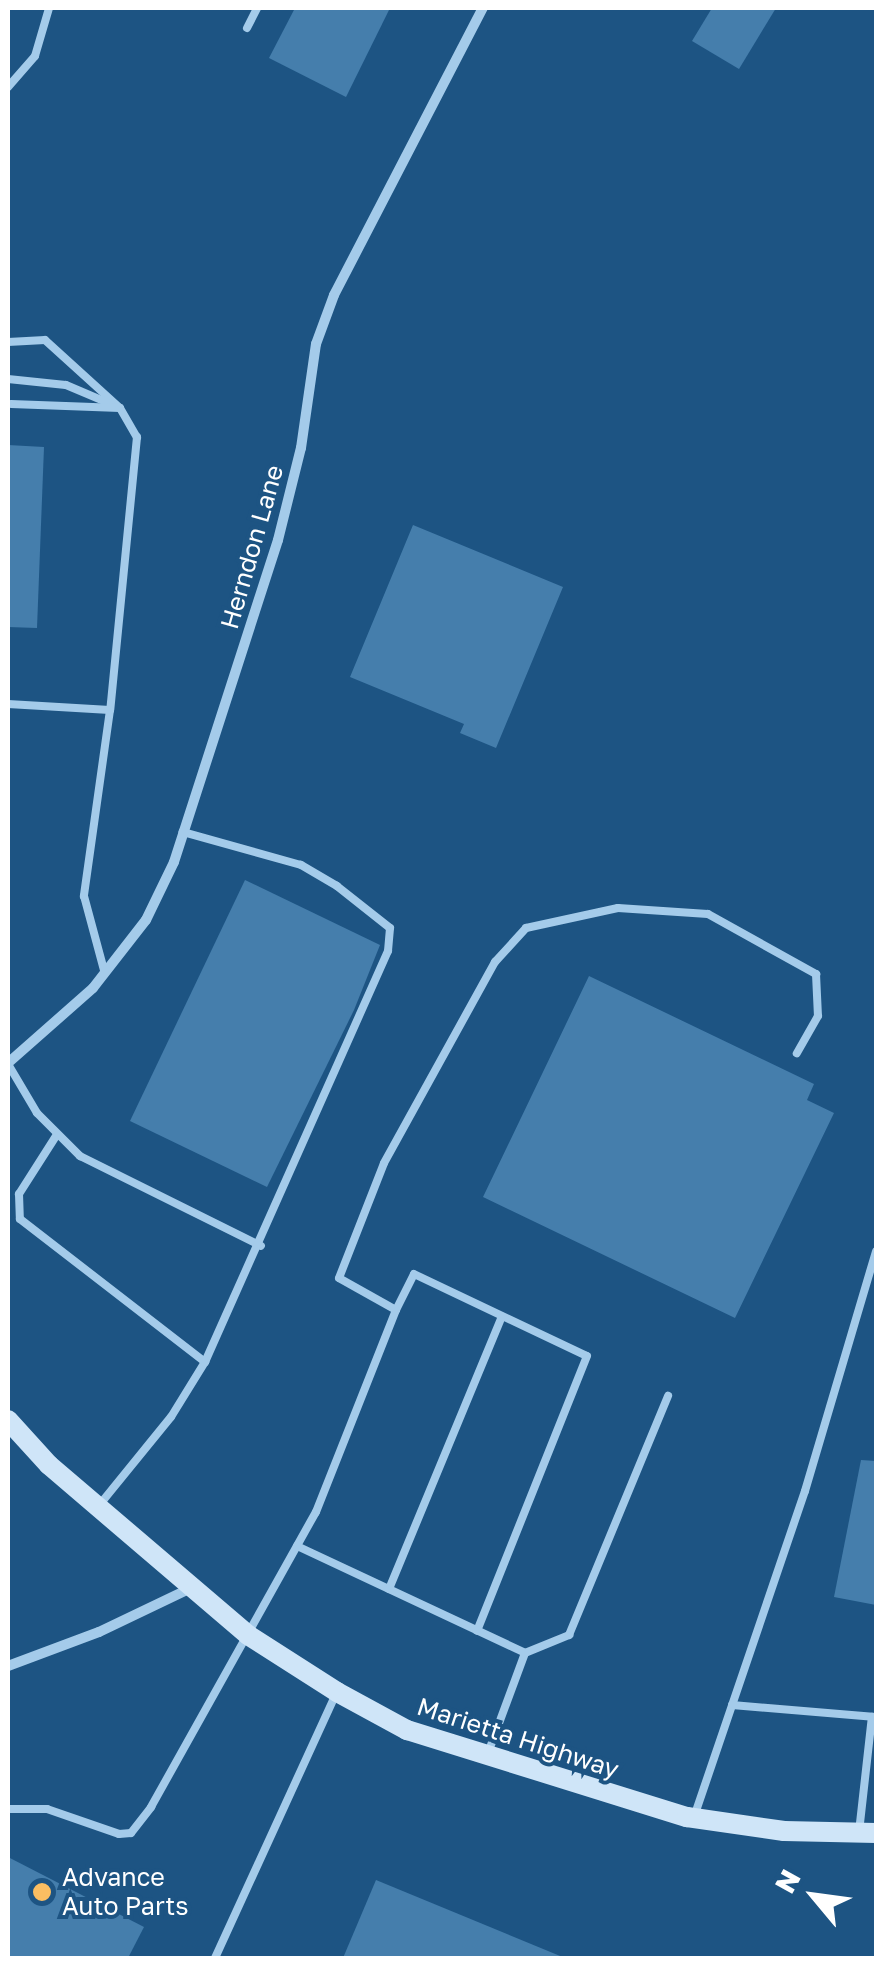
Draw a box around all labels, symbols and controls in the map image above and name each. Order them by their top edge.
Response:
street label: Herndon Lane [214,462,290,632]
street label: Marietta Highway [413,1691,623,1785]
north arrow [764,1846,864,1946]
place label: Advance Auto Parts [62,1863,188,1922]
text: N [768,1864,807,1899]
marker: Advance Auto Parts [31,1881,53,1903]

